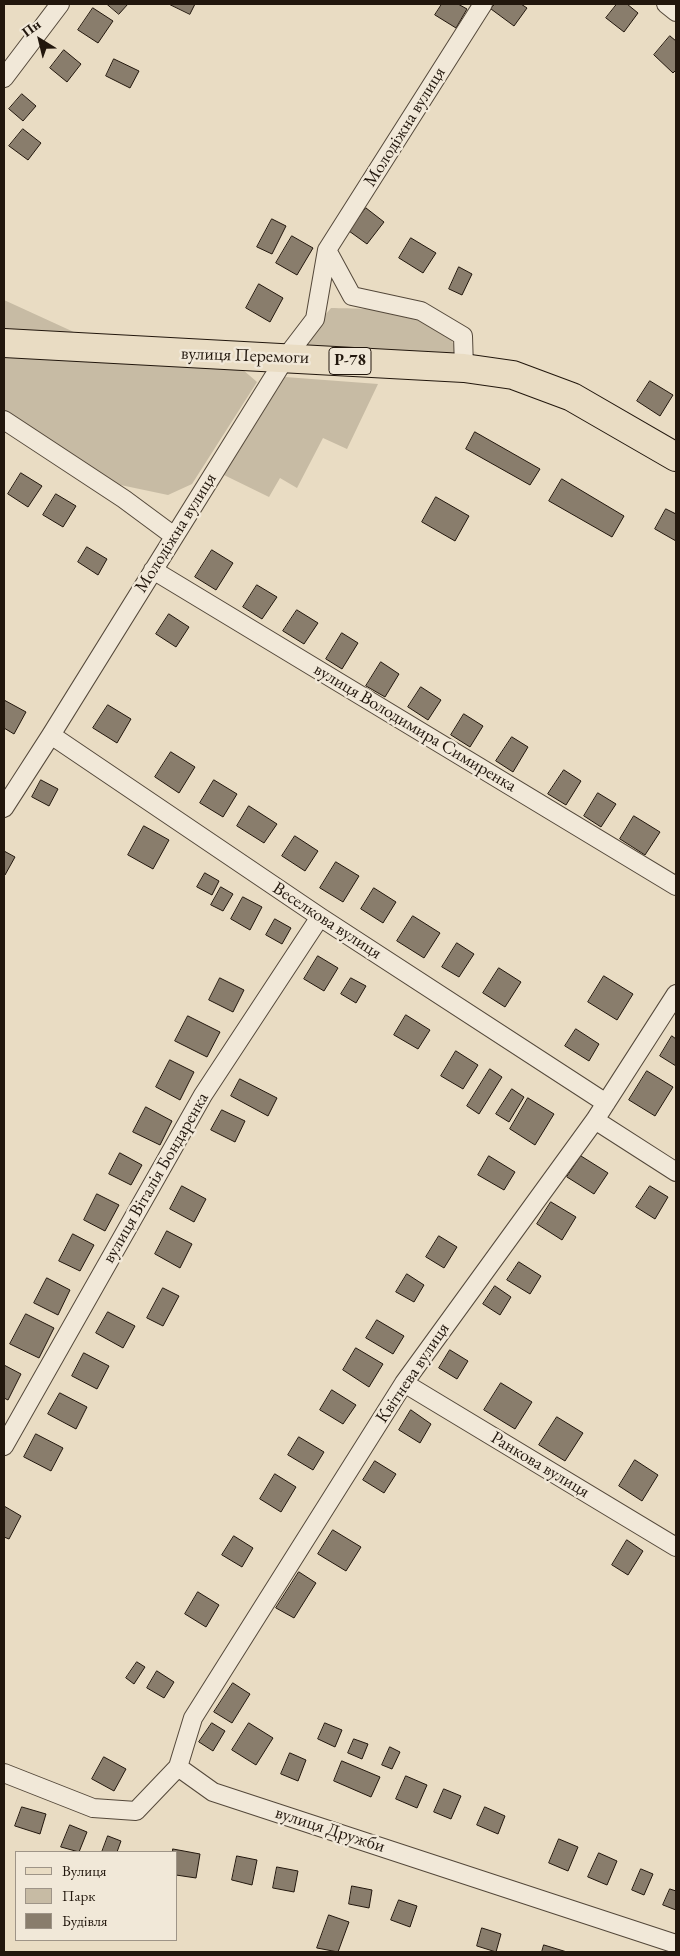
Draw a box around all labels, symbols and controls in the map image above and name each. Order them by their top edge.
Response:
north arrow [15,15,65,65]
text: Пн [18,15,44,41]
street label: Молодіжна вулиця [360,63,450,191]
street label: вулиця Перемоги [181,343,309,369]
road number: Р-78 [329,348,371,374]
street label: Молодіжна вулиця [131,469,221,597]
street label: вулиця Володимира Симиренка [310,659,520,797]
street label: Веселкова вулиця [268,878,386,964]
street label: вулиця Віталія Бондаренка [98,1089,214,1267]
street label: Квітнева вулиця [372,1319,454,1427]
street label: Ранкова вулиця [487,1427,593,1503]
street label: вулиця Дружби [272,1802,388,1858]
legend [15,1851,178,1941]
text: Вулиця [62,1861,107,1880]
text: Парк [62,1886,95,1905]
text: Будівля [62,1911,108,1930]

